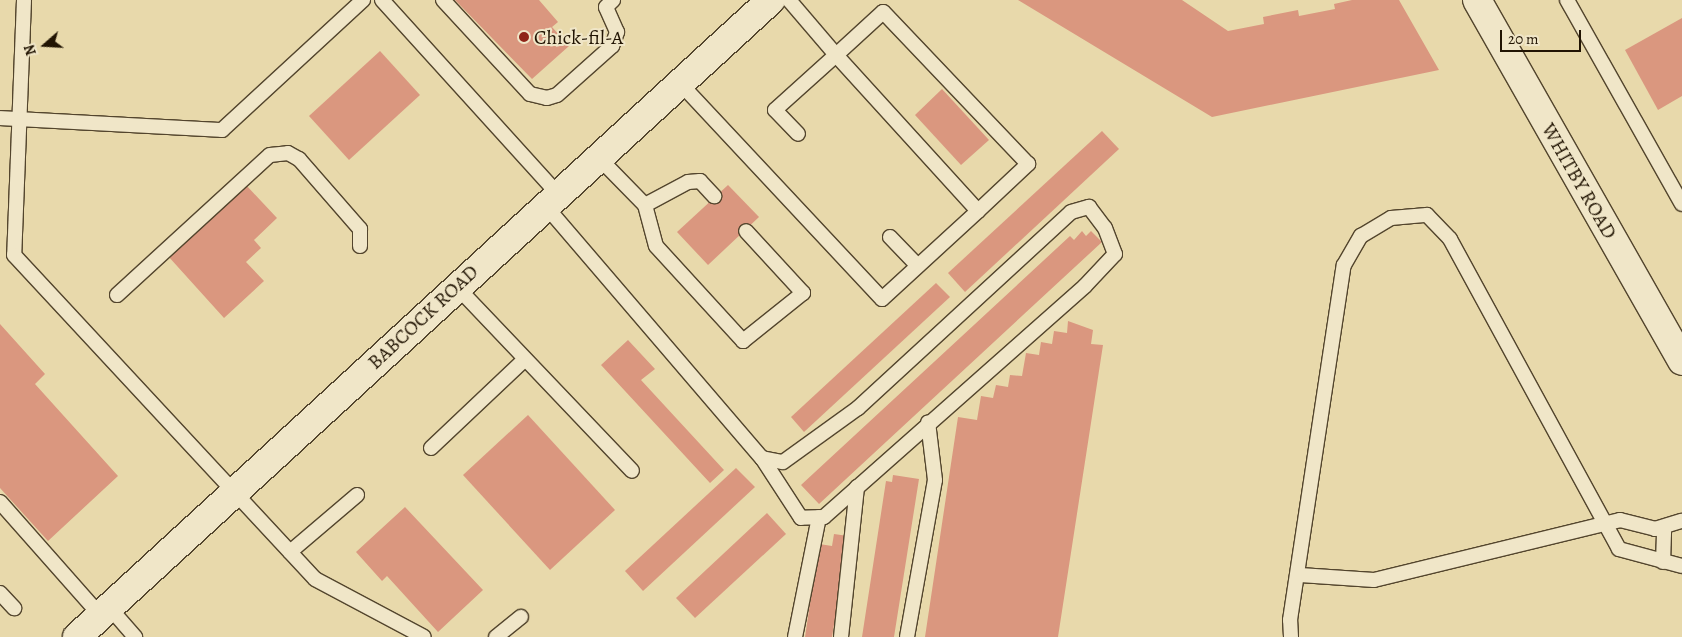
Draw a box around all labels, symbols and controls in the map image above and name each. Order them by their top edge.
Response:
north arrow [20,20,70,70]
scale bar [1502,20,1583,52]
place label: Chick-fil-A [534,25,623,49]
text: 20 m [1508,29,1539,49]
marker: Chick-fil-A [518,31,530,43]
text: N [20,42,41,58]
street label: WHITBY ROAD [1536,119,1622,243]
street label: BABCOCK ROAD [363,260,483,374]

